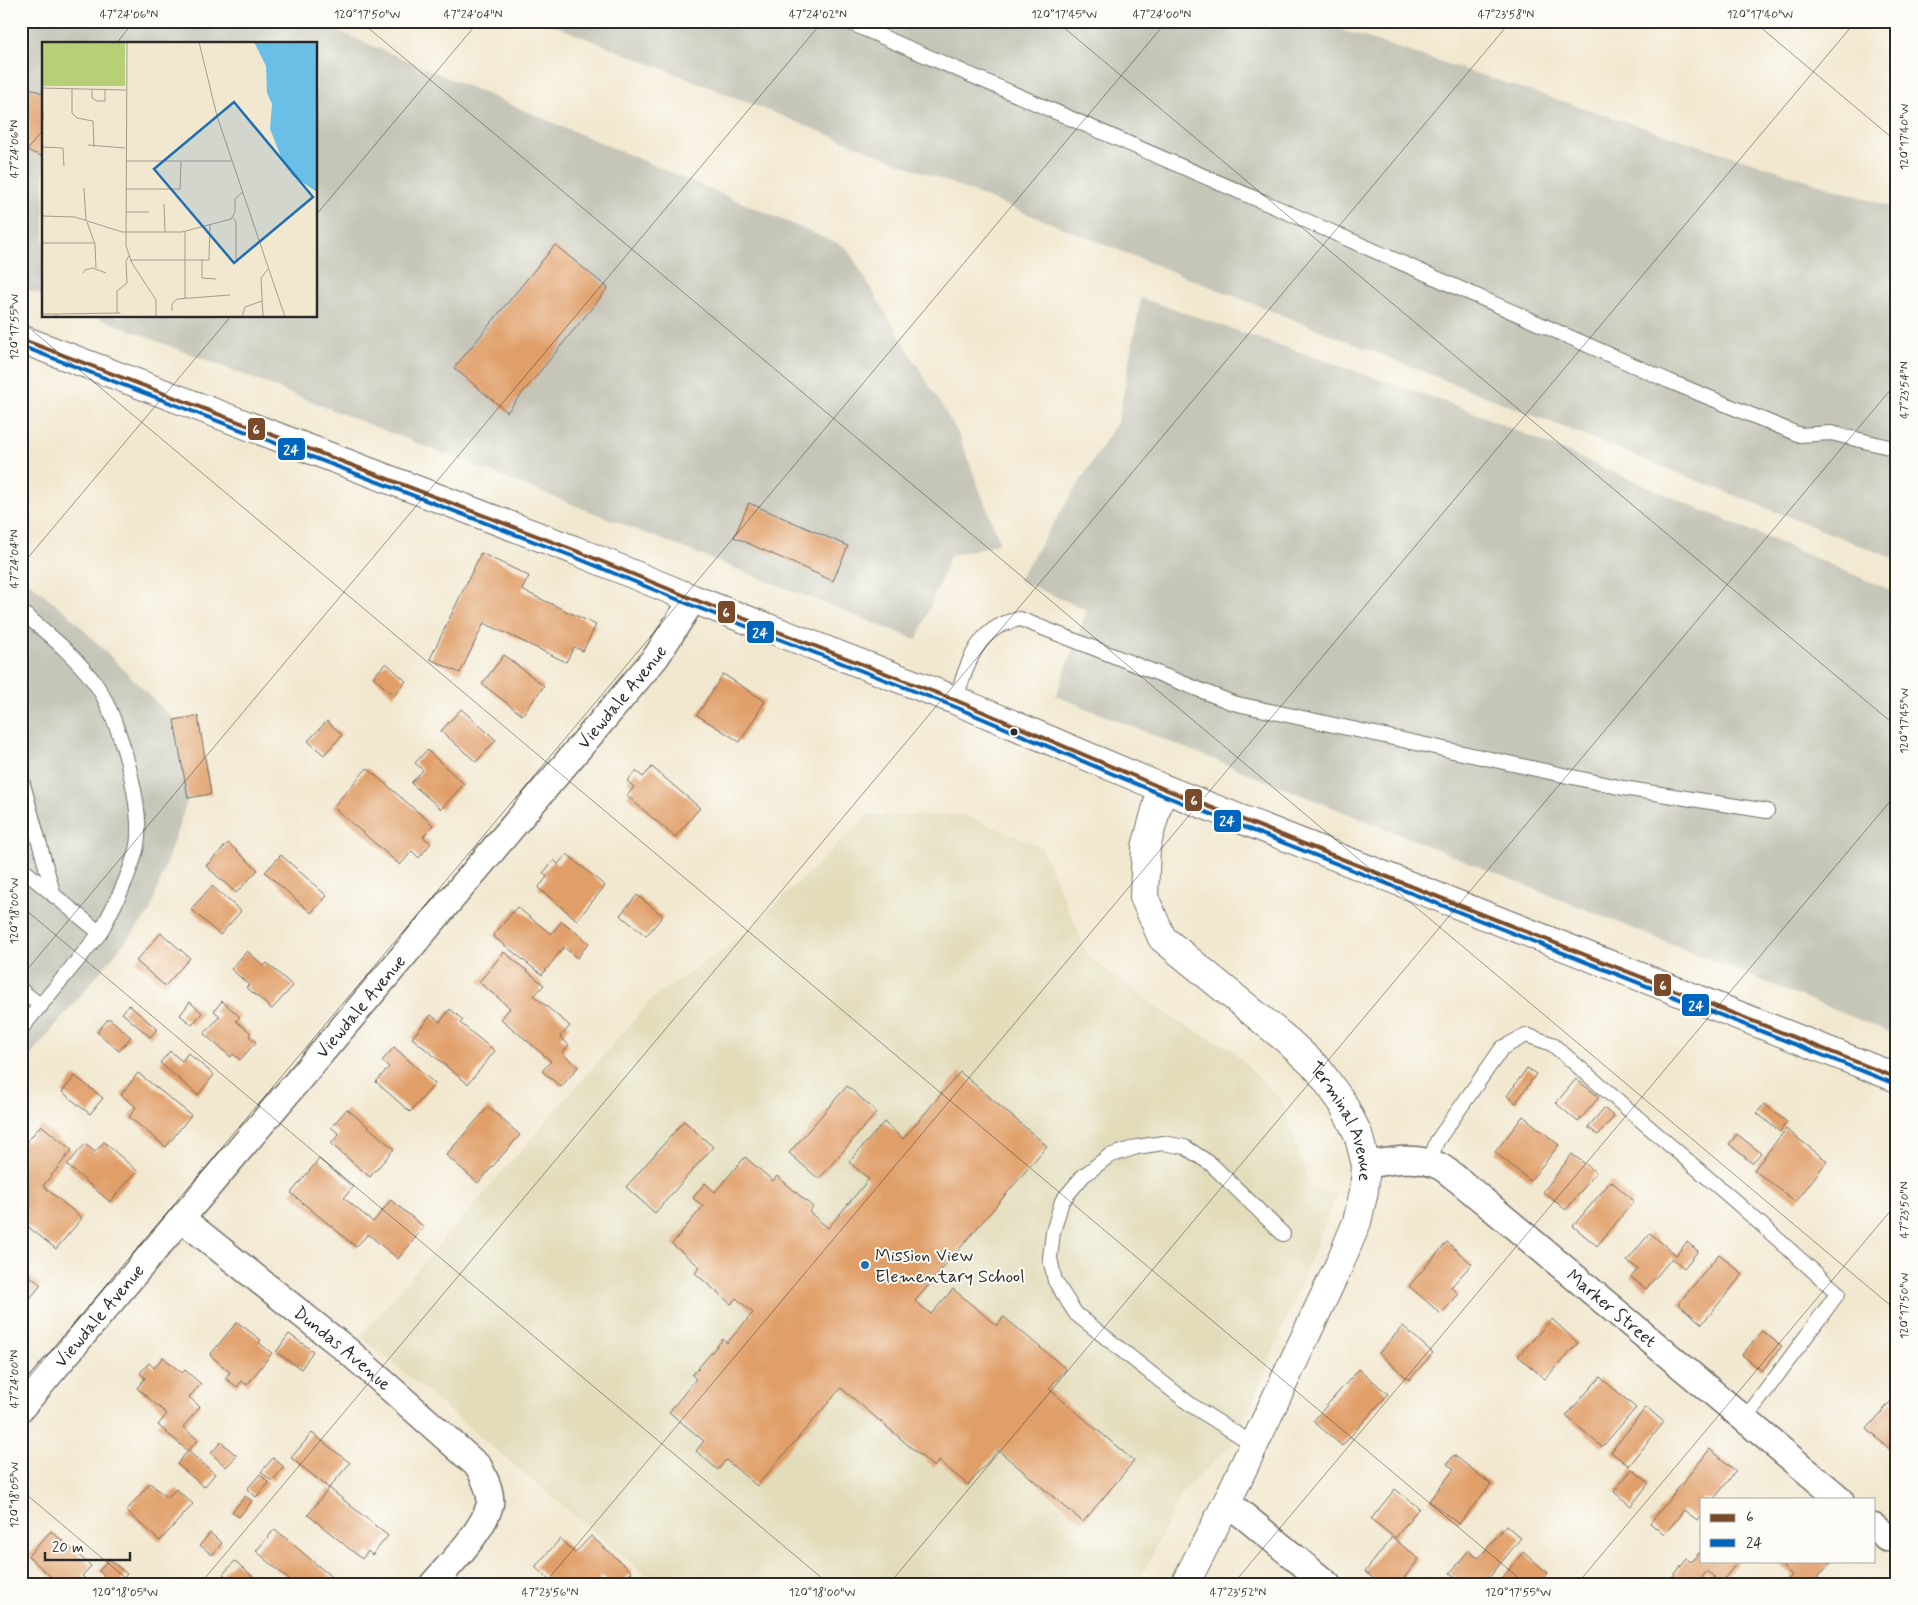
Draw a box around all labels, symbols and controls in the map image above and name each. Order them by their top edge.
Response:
text: 47°24'06"N [100,7,158,23]
text: 120°17'50"W [334,7,400,23]
text: 47°24'04"N [443,7,503,23]
text: 47°24'02"N [789,7,847,23]
text: 120°17'45"W [1031,7,1097,23]
text: 47°24'00"N [1133,7,1191,23]
text: 47°23'58"N [1478,7,1534,23]
text: 120°17'40"W [1727,7,1793,23]
inset map [42,42,318,318]
text: 120°17'40"W [1897,104,1913,170]
text: 47°24'06"N [7,120,23,178]
text: 120°17'55"W [7,294,23,360]
text: 47°23'54"N [1897,361,1913,419]
line badge: 6 [247,417,266,441]
text: 6 [252,421,260,439]
line badge: 24 [277,437,306,461]
text: 24 [283,441,299,459]
text: 47°24'04"N [7,529,23,589]
line badge: 6 [717,600,736,624]
text: 6 [722,604,730,622]
line badge: 24 [746,620,775,644]
text: 24 [752,624,768,642]
street label: Viewdale Avenue [572,641,673,754]
text: 120°17'45"W [1897,688,1913,754]
unlabelled marker [1009,727,1019,737]
line badge: 6 [1184,788,1203,812]
text: 6 [1190,792,1198,810]
line badge: 24 [1213,809,1242,833]
text: 24 [1219,812,1235,830]
text: 120°18'00"W [7,878,23,944]
street label: Viewdale Avenue [311,950,412,1064]
line badge: 6 [1653,973,1672,997]
text: 6 [1659,977,1667,995]
line badge: 24 [1681,993,1710,1017]
text: 24 [1688,997,1704,1015]
street label: Terminal Avenue [1304,1056,1377,1182]
text: 47°23'50"N [1897,1181,1913,1239]
place label: Mission View Elementary School [875,1244,1025,1289]
marker: Mission View Elementary School [859,1259,871,1271]
street label: Viewdale Avenue [49,1260,150,1373]
street label: Marker Street [1561,1264,1661,1354]
text: 120°17'50"W [1897,1273,1913,1339]
street label: Dundas Avenue [288,1301,396,1397]
text: 47°24'00"N [7,1350,23,1408]
text: 120°18'05"W [7,1462,23,1528]
legend [1700,1498,1876,1562]
text: 6 [1746,1508,1754,1528]
scale bar [45,1530,130,1562]
text: 24 [1746,1534,1762,1554]
text: 20 m [52,1538,84,1558]
text: 120°18'05"W [92,1585,158,1601]
text: 47°23'56"N [522,1585,578,1601]
text: 120°18'00"W [789,1585,855,1601]
text: 47°23'52"N [1210,1585,1266,1601]
text: 120°17'55"W [1485,1585,1551,1601]

